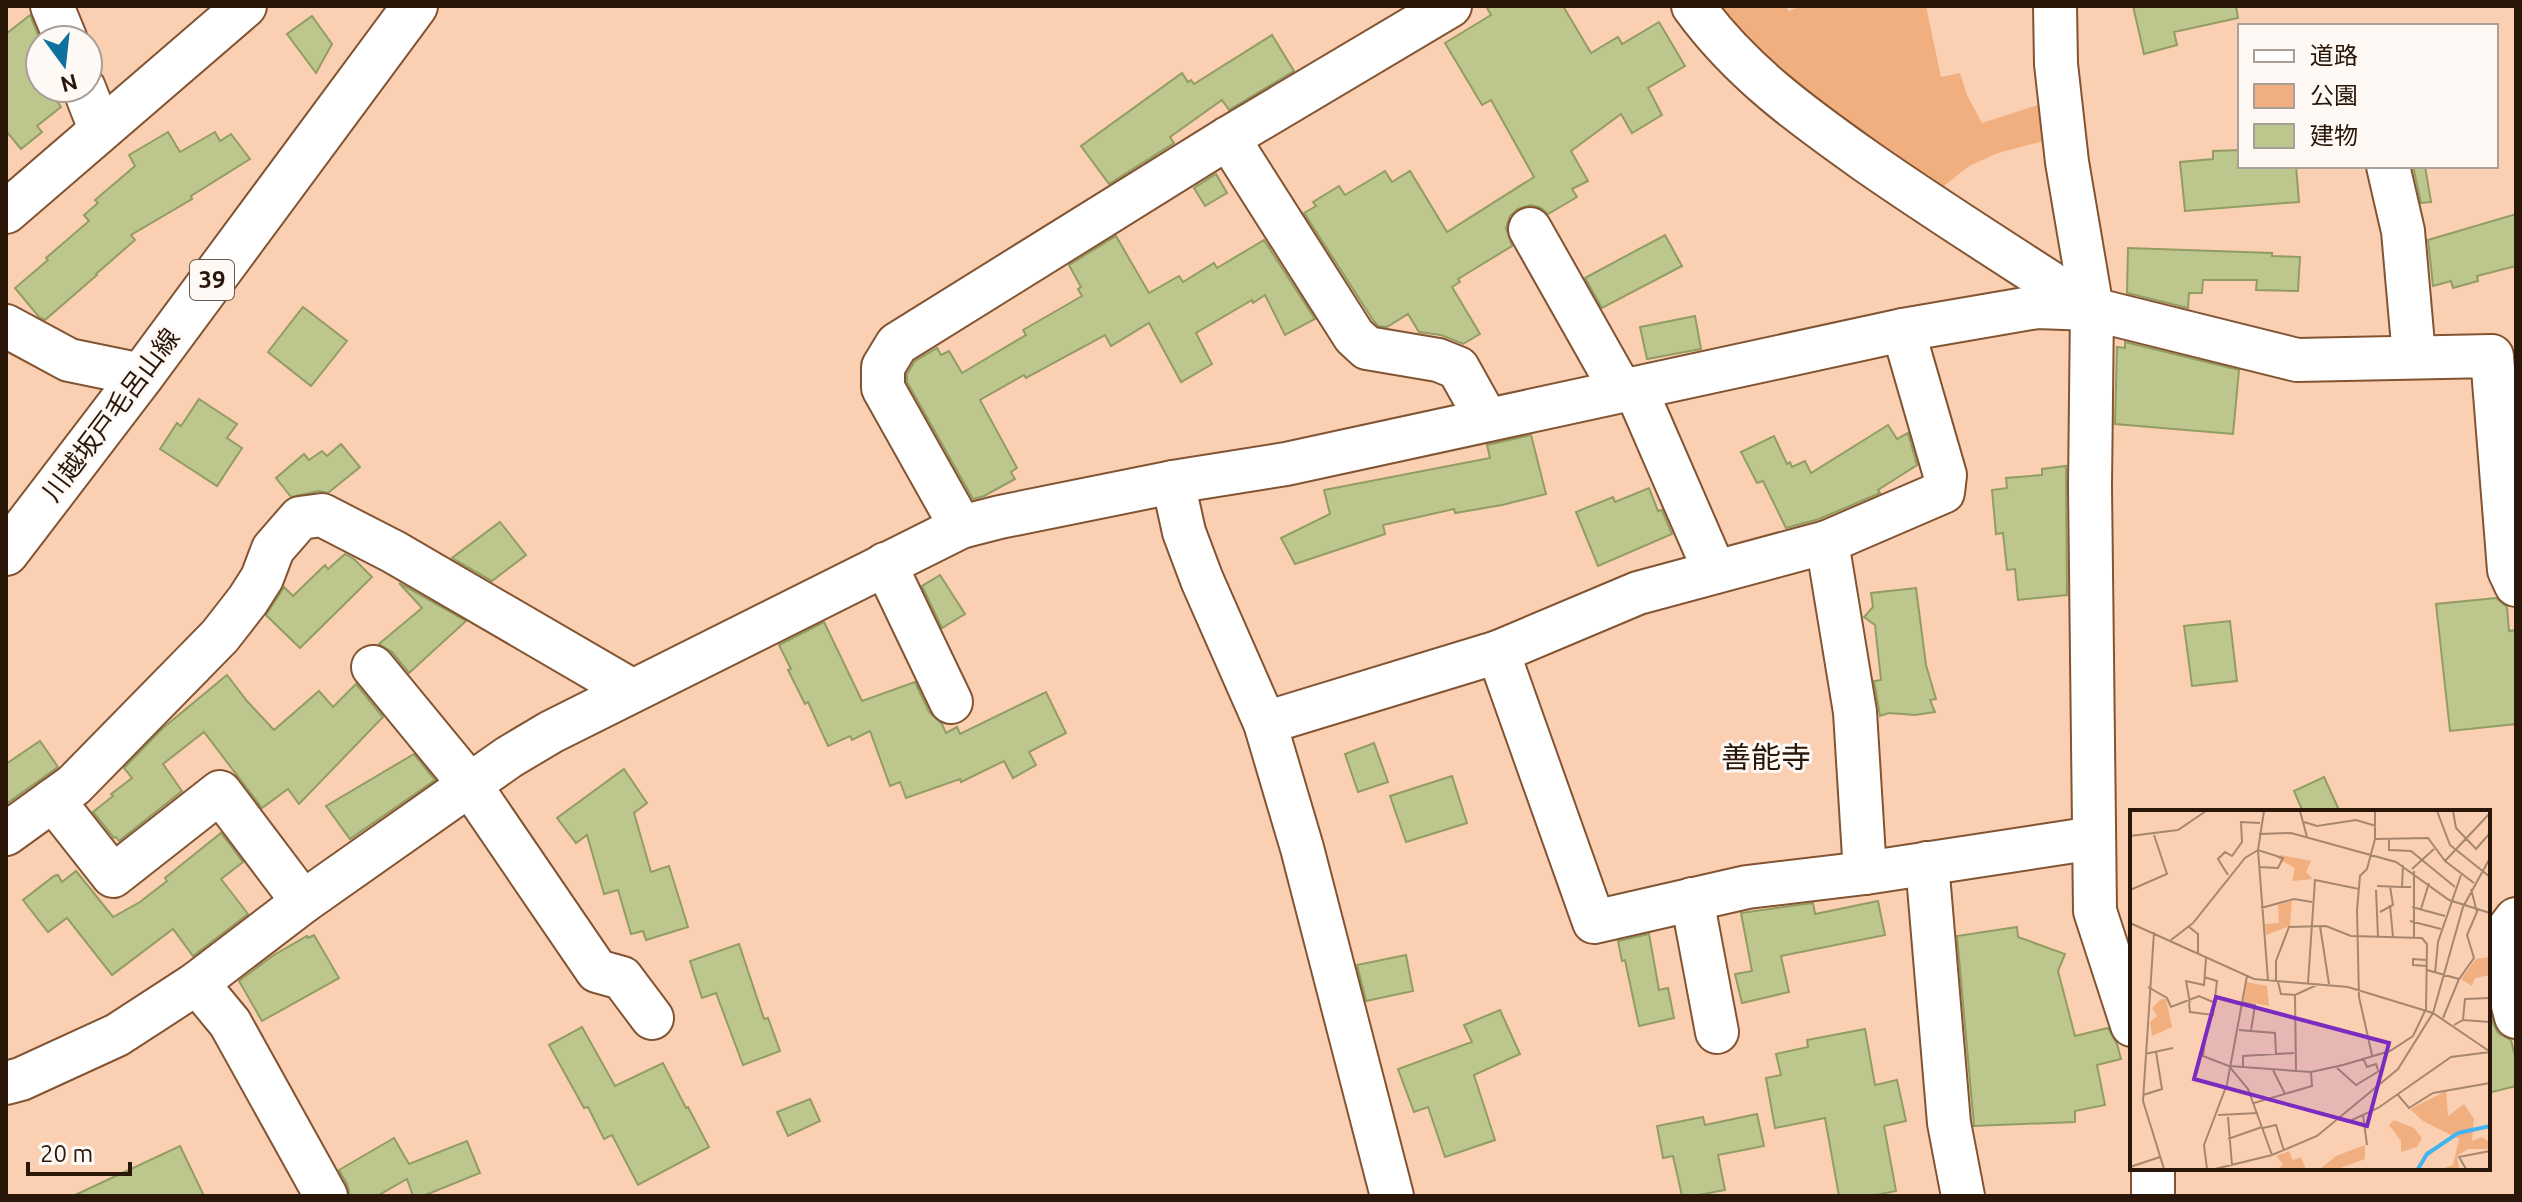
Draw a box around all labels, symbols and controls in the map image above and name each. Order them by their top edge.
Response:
north arrow [24,24,104,104]
legend [2238,24,2498,168]
text: 道路 [2310,42,2358,69]
text: N [58,70,80,98]
text: 公園 [2310,82,2358,109]
text: 建物 [2310,122,2358,149]
road number: 39 [190,260,234,300]
street label: 川越坂戸毛呂山線 [36,323,185,506]
district label: 善能寺 [1721,740,1811,774]
inset map [2130,810,2490,1170]
scale bar [28,1126,130,1176]
text: 20 m [40,1140,93,1167]

